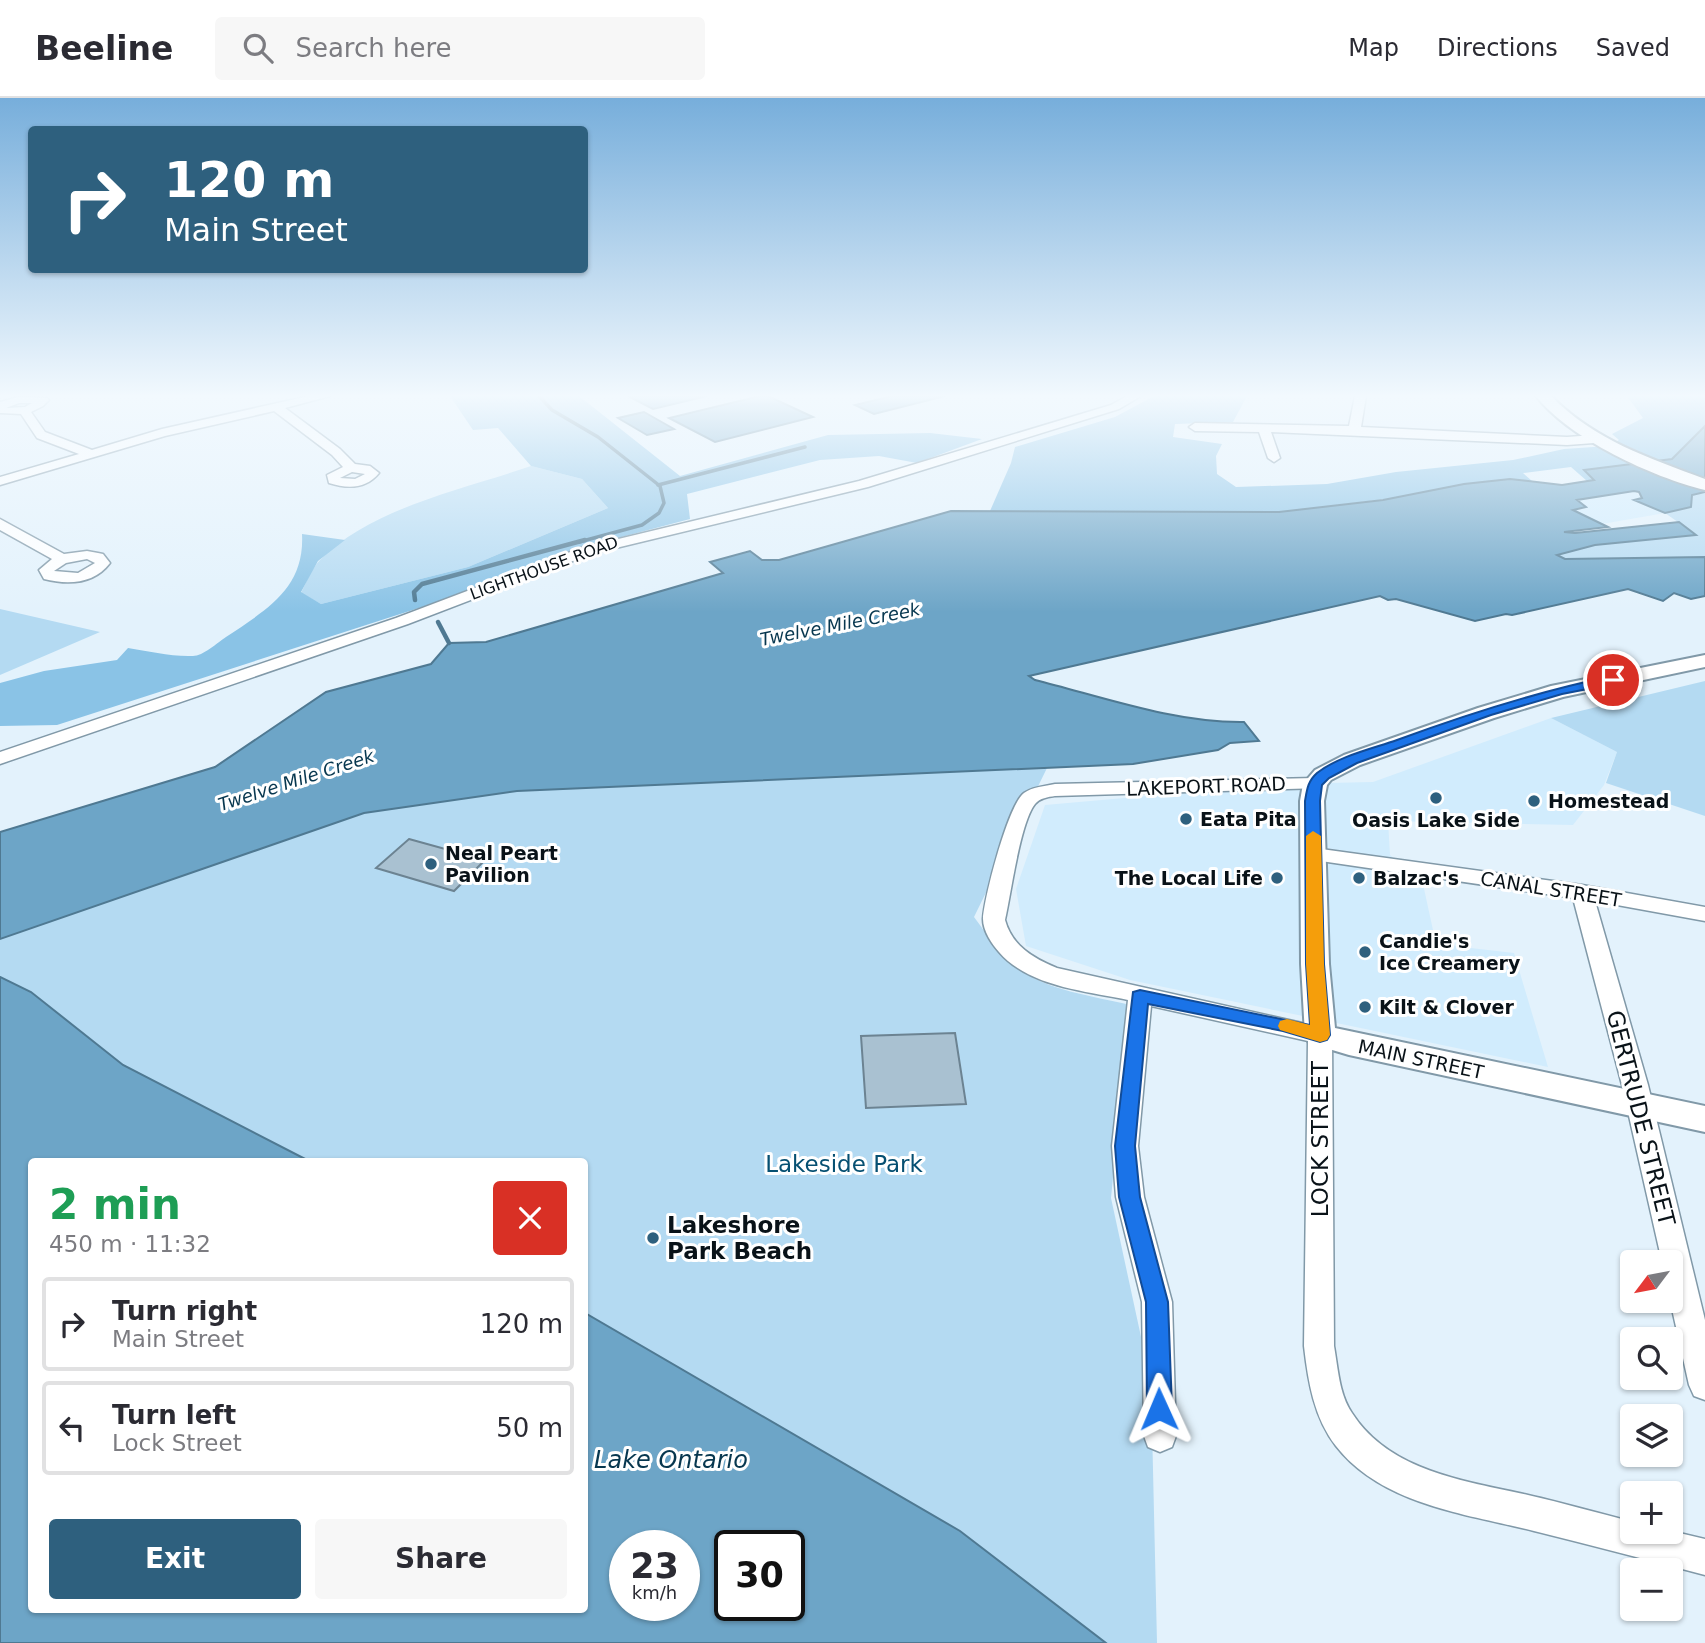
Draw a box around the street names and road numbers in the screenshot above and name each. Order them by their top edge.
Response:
street label: LIGHTHOUSE ROAD [467,532,621,604]
street label: LAKEPORT ROAD [1126,772,1286,800]
street label: CANAL STREET [1479,867,1624,911]
street label: GERTRUDE STREET [1602,1008,1681,1229]
street label: MAIN STREET [1356,1035,1486,1083]
street label: LOCK STREET [1307,1060,1333,1217]

